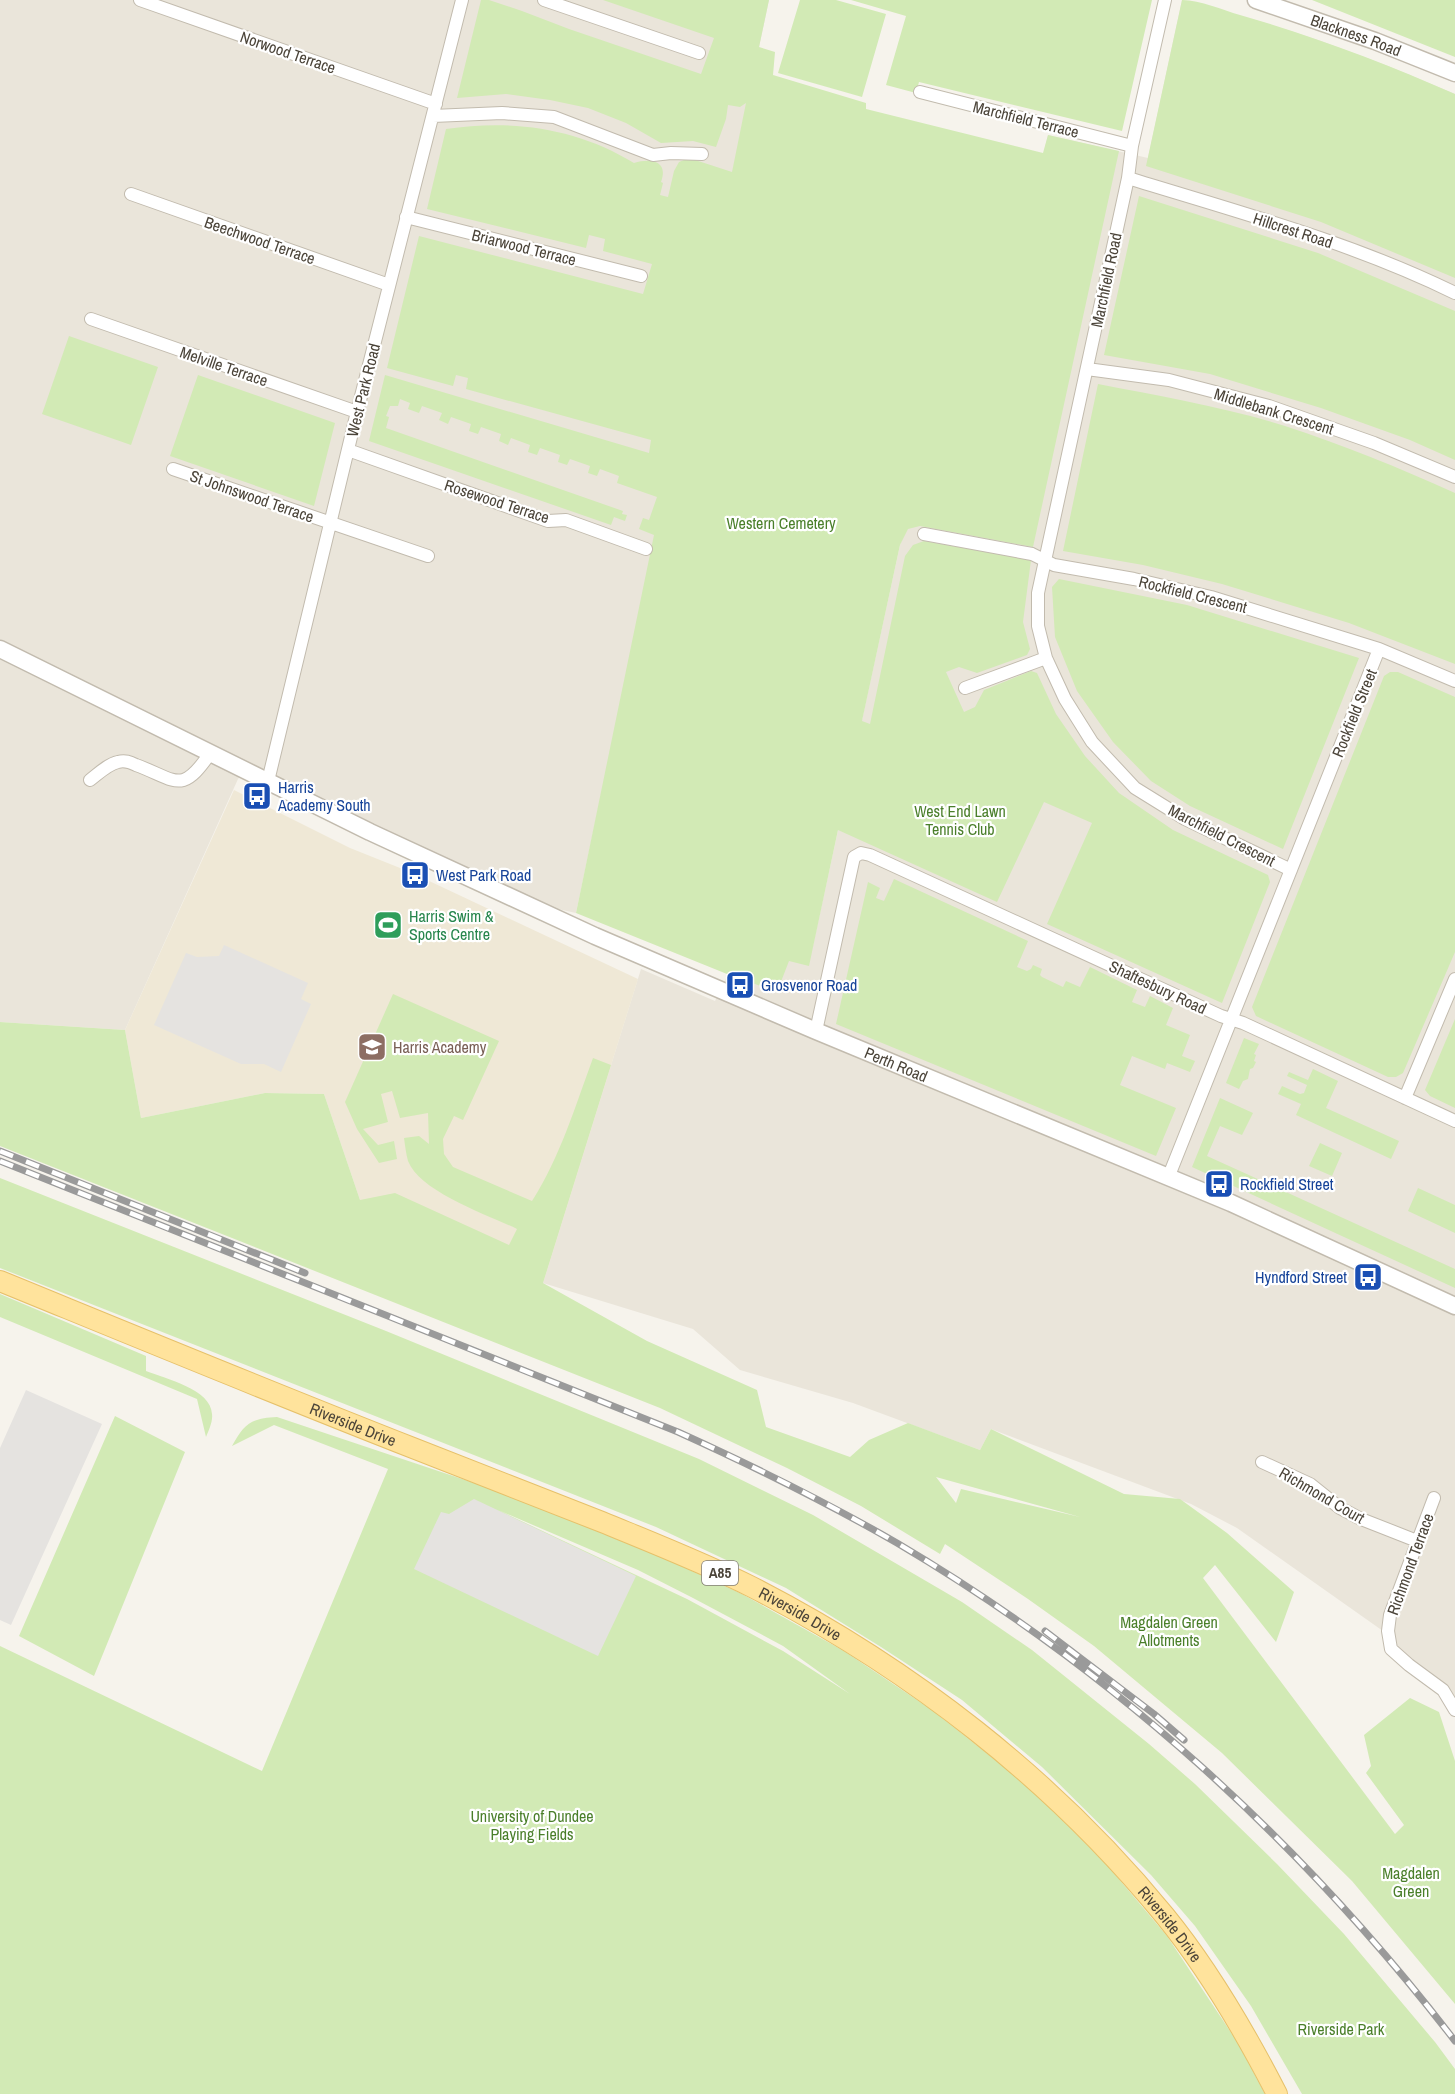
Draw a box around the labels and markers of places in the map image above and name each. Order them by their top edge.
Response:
place label: Harris Academy South [277,776,371,816]
bus stop icon: Harris Academy South [241,780,273,812]
bus stop icon: West Park Road [399,859,431,891]
place label: West Park Road [436,864,531,886]
place label: Harris Swim & Sports Centre [409,905,494,945]
sports icon: Harris Swim & Sports Centre [372,909,404,941]
bus stop icon: Grosvenor Road [724,969,756,1001]
place label: Grosvenor Road [761,974,857,996]
school or university icon: Harris Academy [356,1031,388,1063]
place label: Harris Academy [393,1036,487,1058]
bus stop icon: Rockfield Street [1203,1168,1235,1200]
place label: Rockfield Street [1240,1173,1334,1195]
bus stop icon: Hyndford Street [1352,1261,1384,1293]
place label: Hyndford Street [1255,1266,1347,1288]

